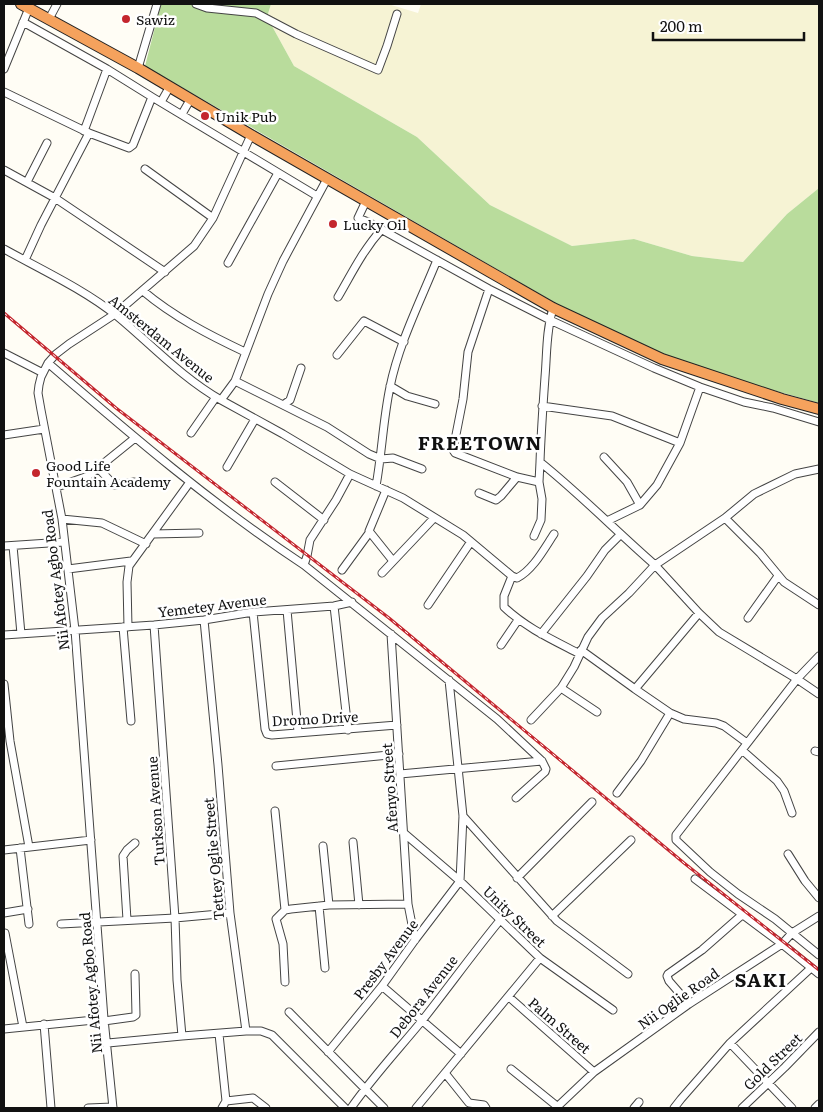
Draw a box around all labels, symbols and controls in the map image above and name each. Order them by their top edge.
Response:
place label: Sawiz [136,9,175,29]
scale bar [653,10,804,42]
marker: Sawiz [120,13,132,25]
text: 200 m [660,14,703,37]
place label: Unik Pub [215,106,277,126]
marker: Unik Pub [199,110,211,122]
place label: Lucky Oil [343,214,407,234]
marker: Lucky Oil [327,218,339,230]
street label: Amsterdam Avenue [105,289,219,387]
district label: FREETOWN [418,428,542,456]
place label: Good Life Fountain Academy [46,455,172,491]
marker: Good Life Fountain Academy [30,467,42,479]
street label: Nii Afotey Agbo Road [36,508,74,652]
street label: Yemetey Avenue [157,588,267,622]
street label: Dromo Drive [271,706,359,730]
street label: Afenyo Street [376,742,402,834]
street label: Turkson Avenue [141,756,169,866]
street label: Tettey Oglie Street [198,796,228,921]
street label: Unity Street [479,881,551,952]
street label: Nii Afotey Agbo Road [74,911,106,1055]
street label: Presby Avenue [348,915,422,1003]
street label: Debora Avenue [384,950,462,1042]
street label: Nii Oglie Road [633,962,723,1033]
district label: SAKI [735,965,787,993]
street label: Palm Street [524,992,596,1058]
street label: Gold Street [738,1028,806,1094]

